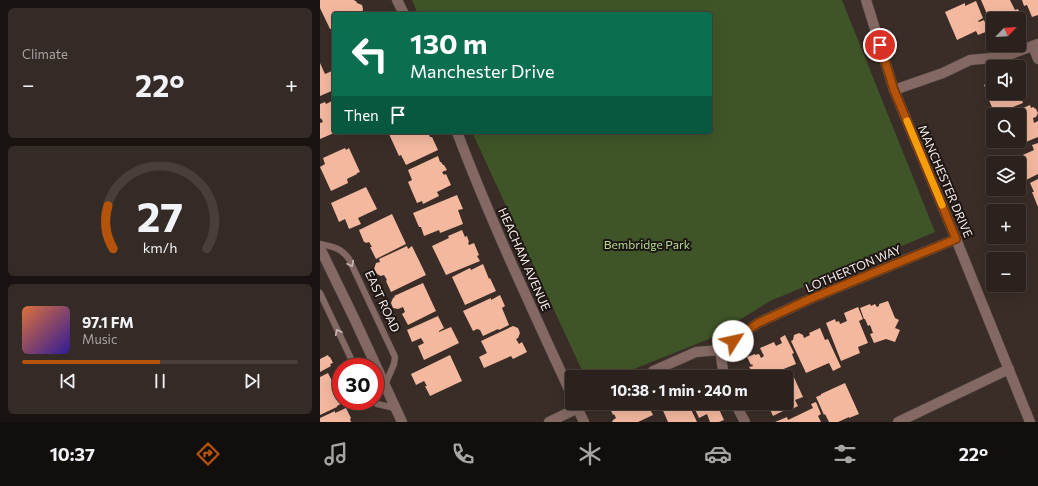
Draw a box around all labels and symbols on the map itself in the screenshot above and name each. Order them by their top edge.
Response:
north arrow [986,12,1026,52]
pin [863,28,897,62]
street label: MANCHESTER DRIVE [916,123,976,239]
street label: HEACHAM AVENUE [496,205,554,313]
park label: Bembridge Park [604,237,691,251]
street label: LOTHERTON WAY [803,241,903,294]
one-way arrow [346,259,354,267]
street label: EAST ROAD [363,268,404,334]
position arrow [712,320,754,362]
one-way arrow [335,328,343,336]
speed limit sign: 30 [332,358,384,410]

